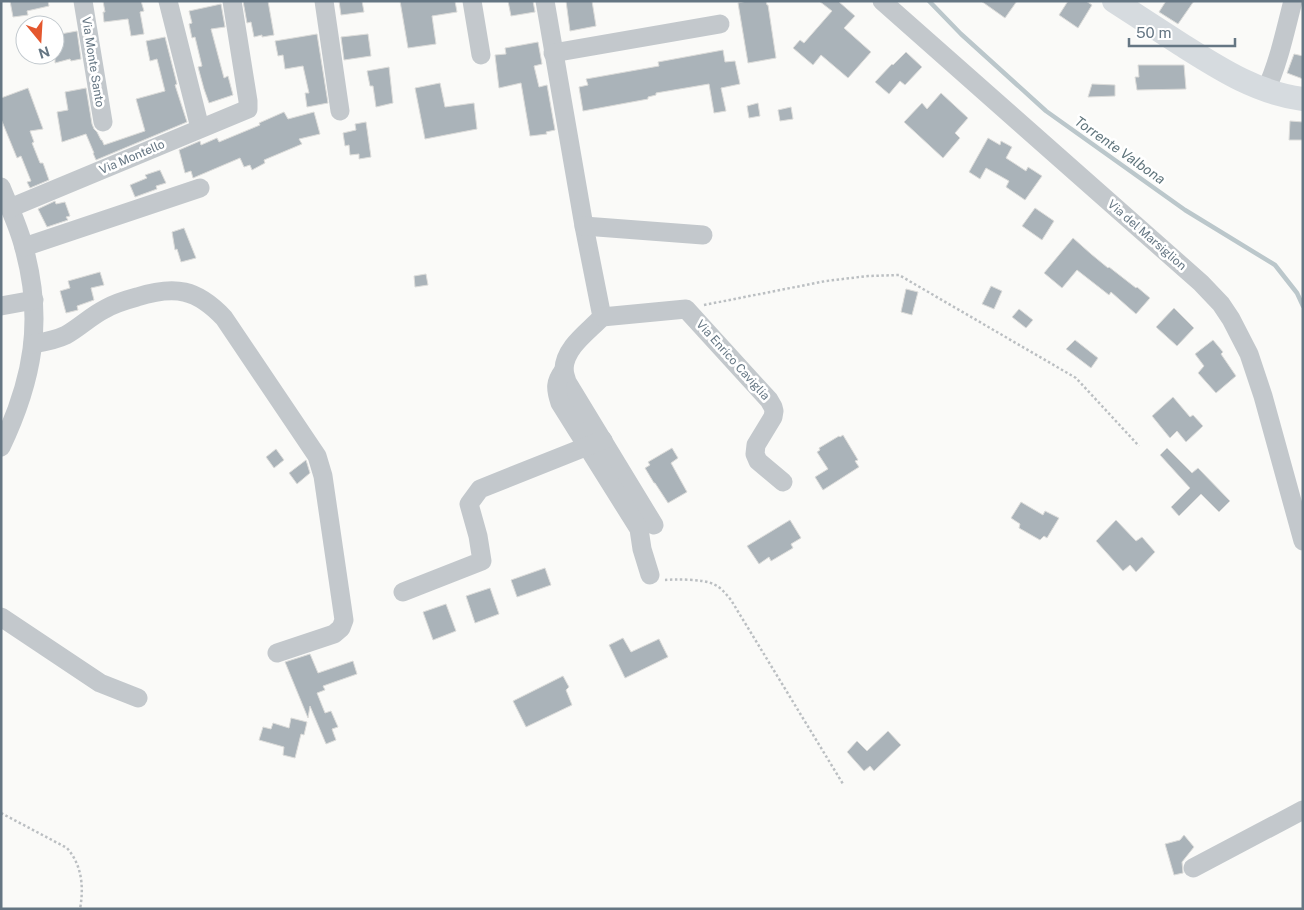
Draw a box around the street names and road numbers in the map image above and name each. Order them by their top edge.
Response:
street label: Via Monte Santo [79,16,107,108]
street label: Via Montello [97,137,167,177]
street label: Via del Marsiglion [1105,197,1189,273]
street label: Via Enrico Caviglia [693,317,773,403]

